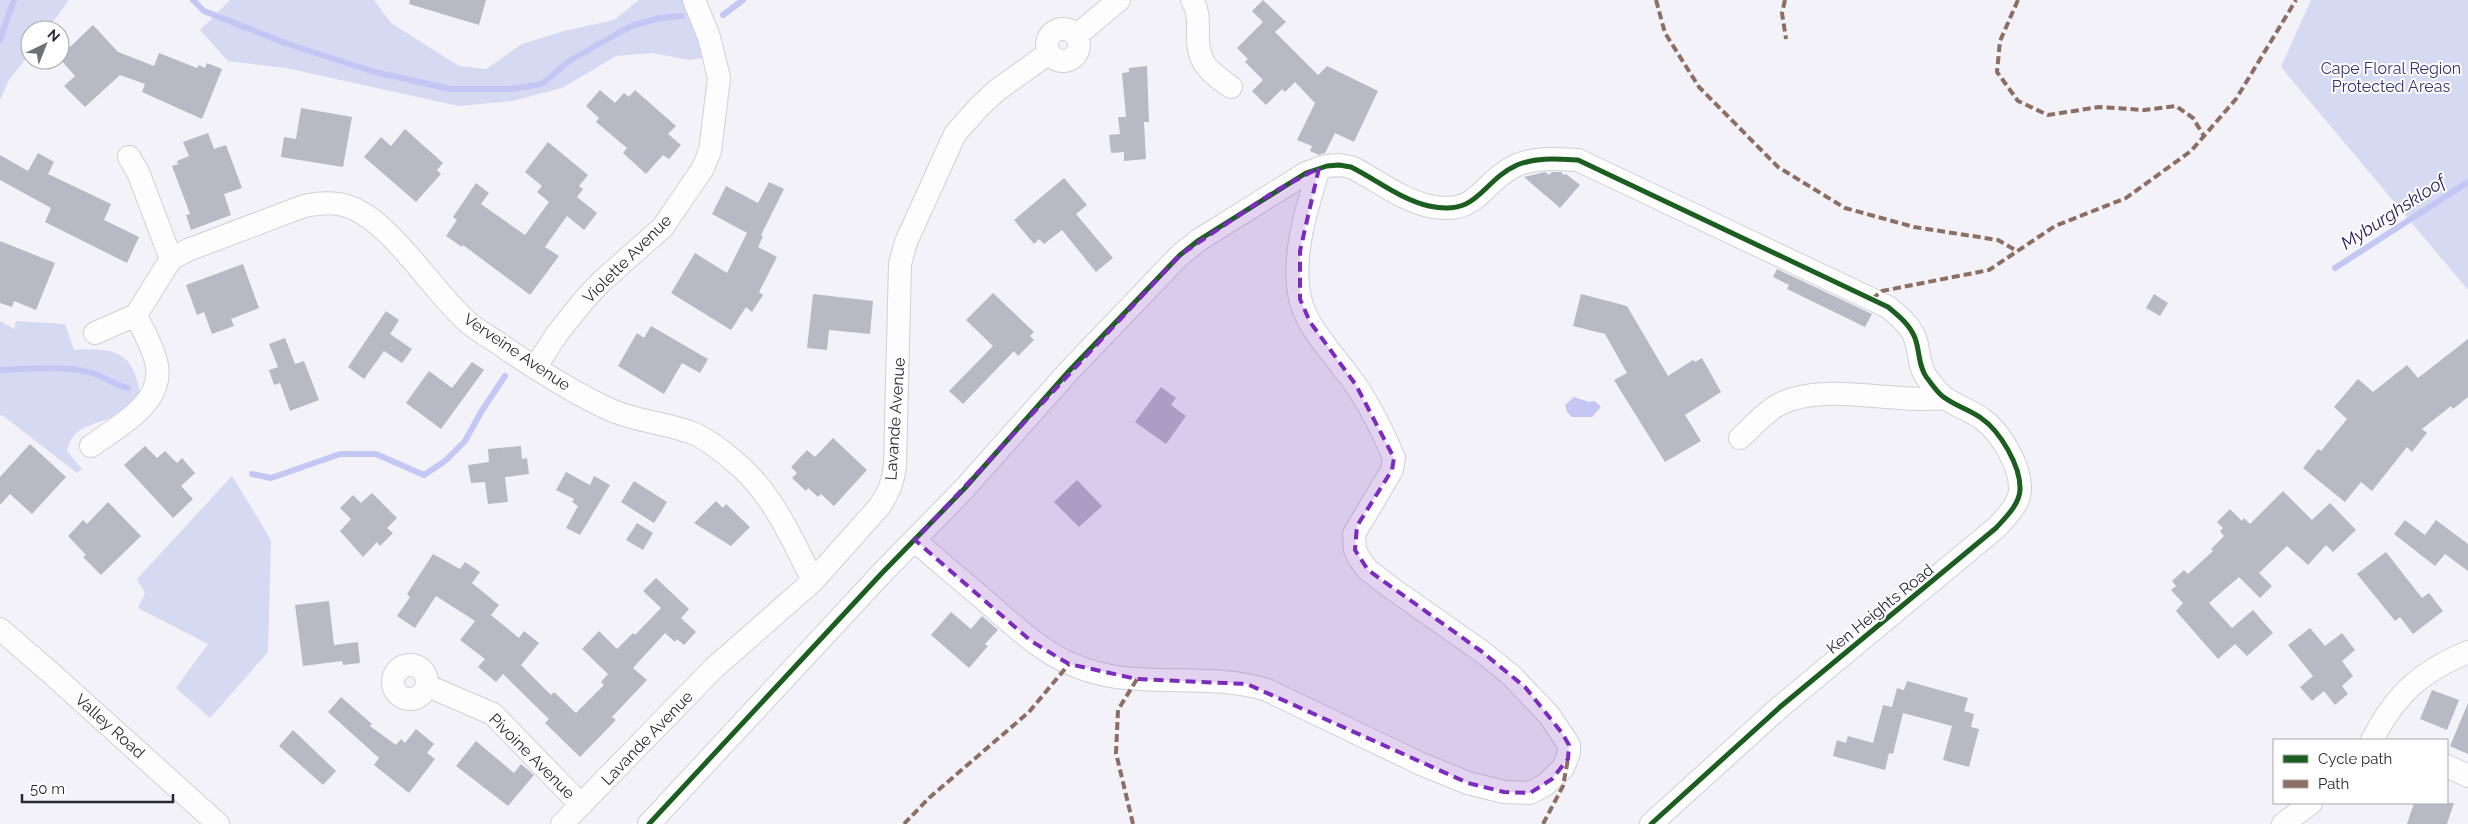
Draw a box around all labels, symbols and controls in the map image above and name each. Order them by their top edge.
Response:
north arrow [20,20,70,70]
text: N [45,26,63,45]
park label: Cape Floral Region Protected Areas [2321,59,2461,96]
water label: Myburghskloof [2337,169,2451,254]
street label: Violette Avenue [579,211,675,307]
street label: Verveine Avenue [460,309,574,395]
street label: Lavande Avenue [881,357,909,481]
street label: Ken Heights Road [1823,560,1937,658]
street label: Lavande Avenue [597,687,697,789]
street label: Valley Road [71,690,149,762]
street label: Pivoine Avenue [485,709,579,803]
legend [2273,739,2448,804]
text: Cycle path [2318,750,2392,768]
scale bar [22,772,174,804]
text: Path [2318,775,2349,793]
text: 50 m [30,780,65,798]

